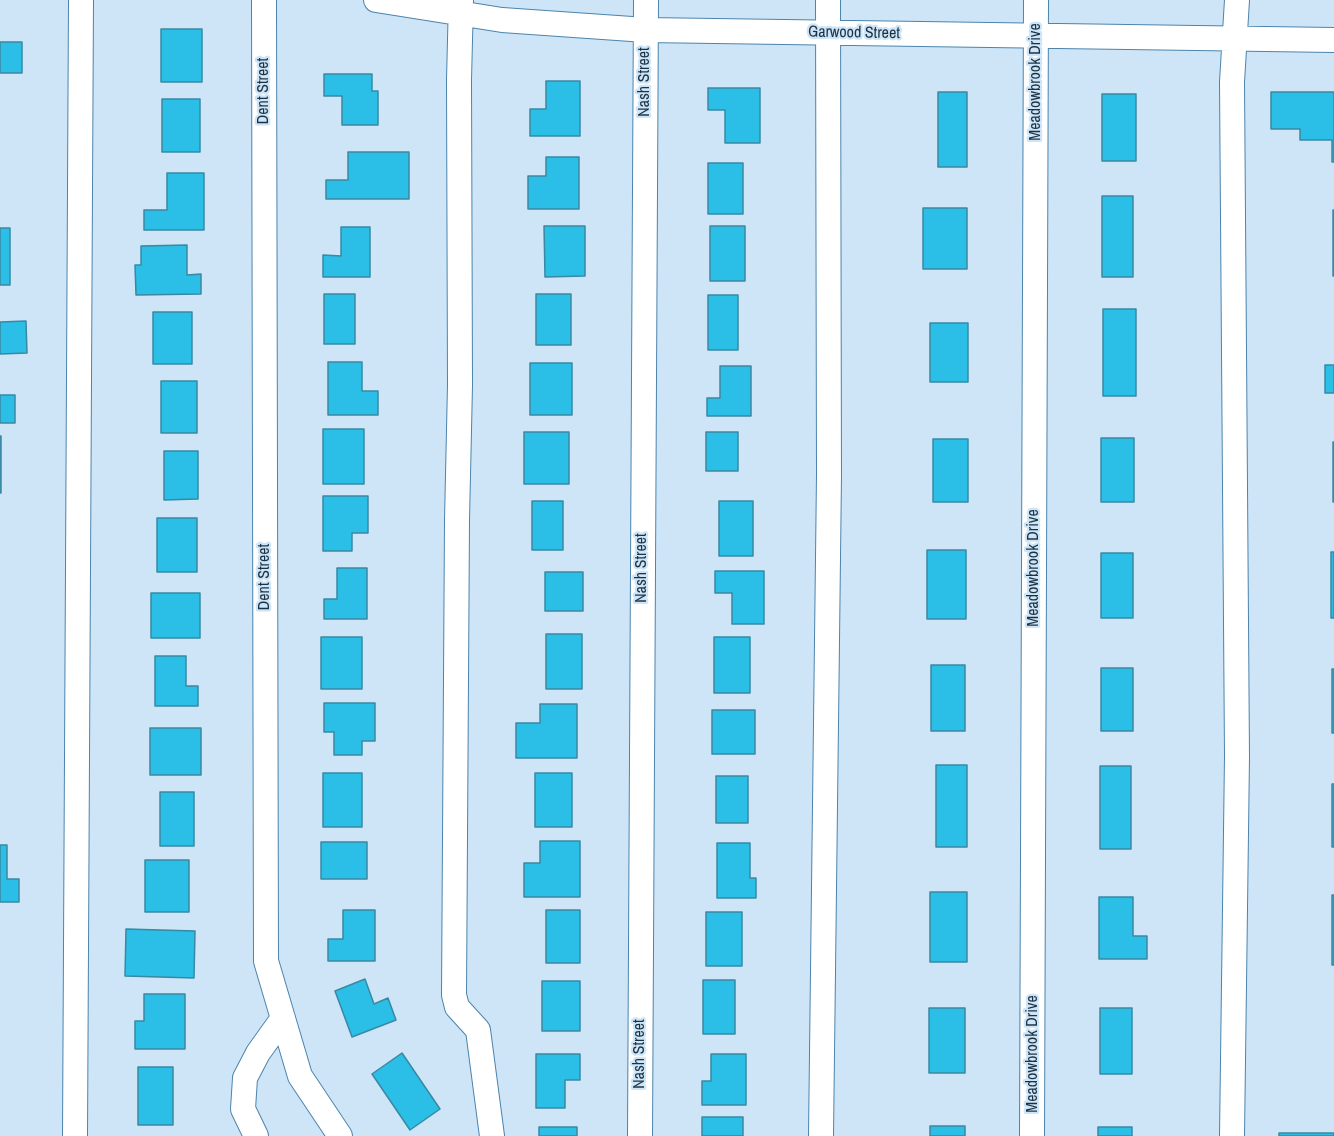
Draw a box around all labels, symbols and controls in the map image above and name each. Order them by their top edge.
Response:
street label: Garwood Street [808,23,900,43]
street label: Meadowbrook Drive [1026,23,1046,141]
street label: Nash Street [635,47,655,117]
street label: Dent Street [254,58,274,124]
street label: Meadowbrook Drive [1024,509,1044,627]
street label: Nash Street [632,533,652,603]
street label: Dent Street [255,544,275,610]
street label: Meadowbrook Drive [1023,995,1043,1113]
street label: Nash Street [630,1019,650,1089]

